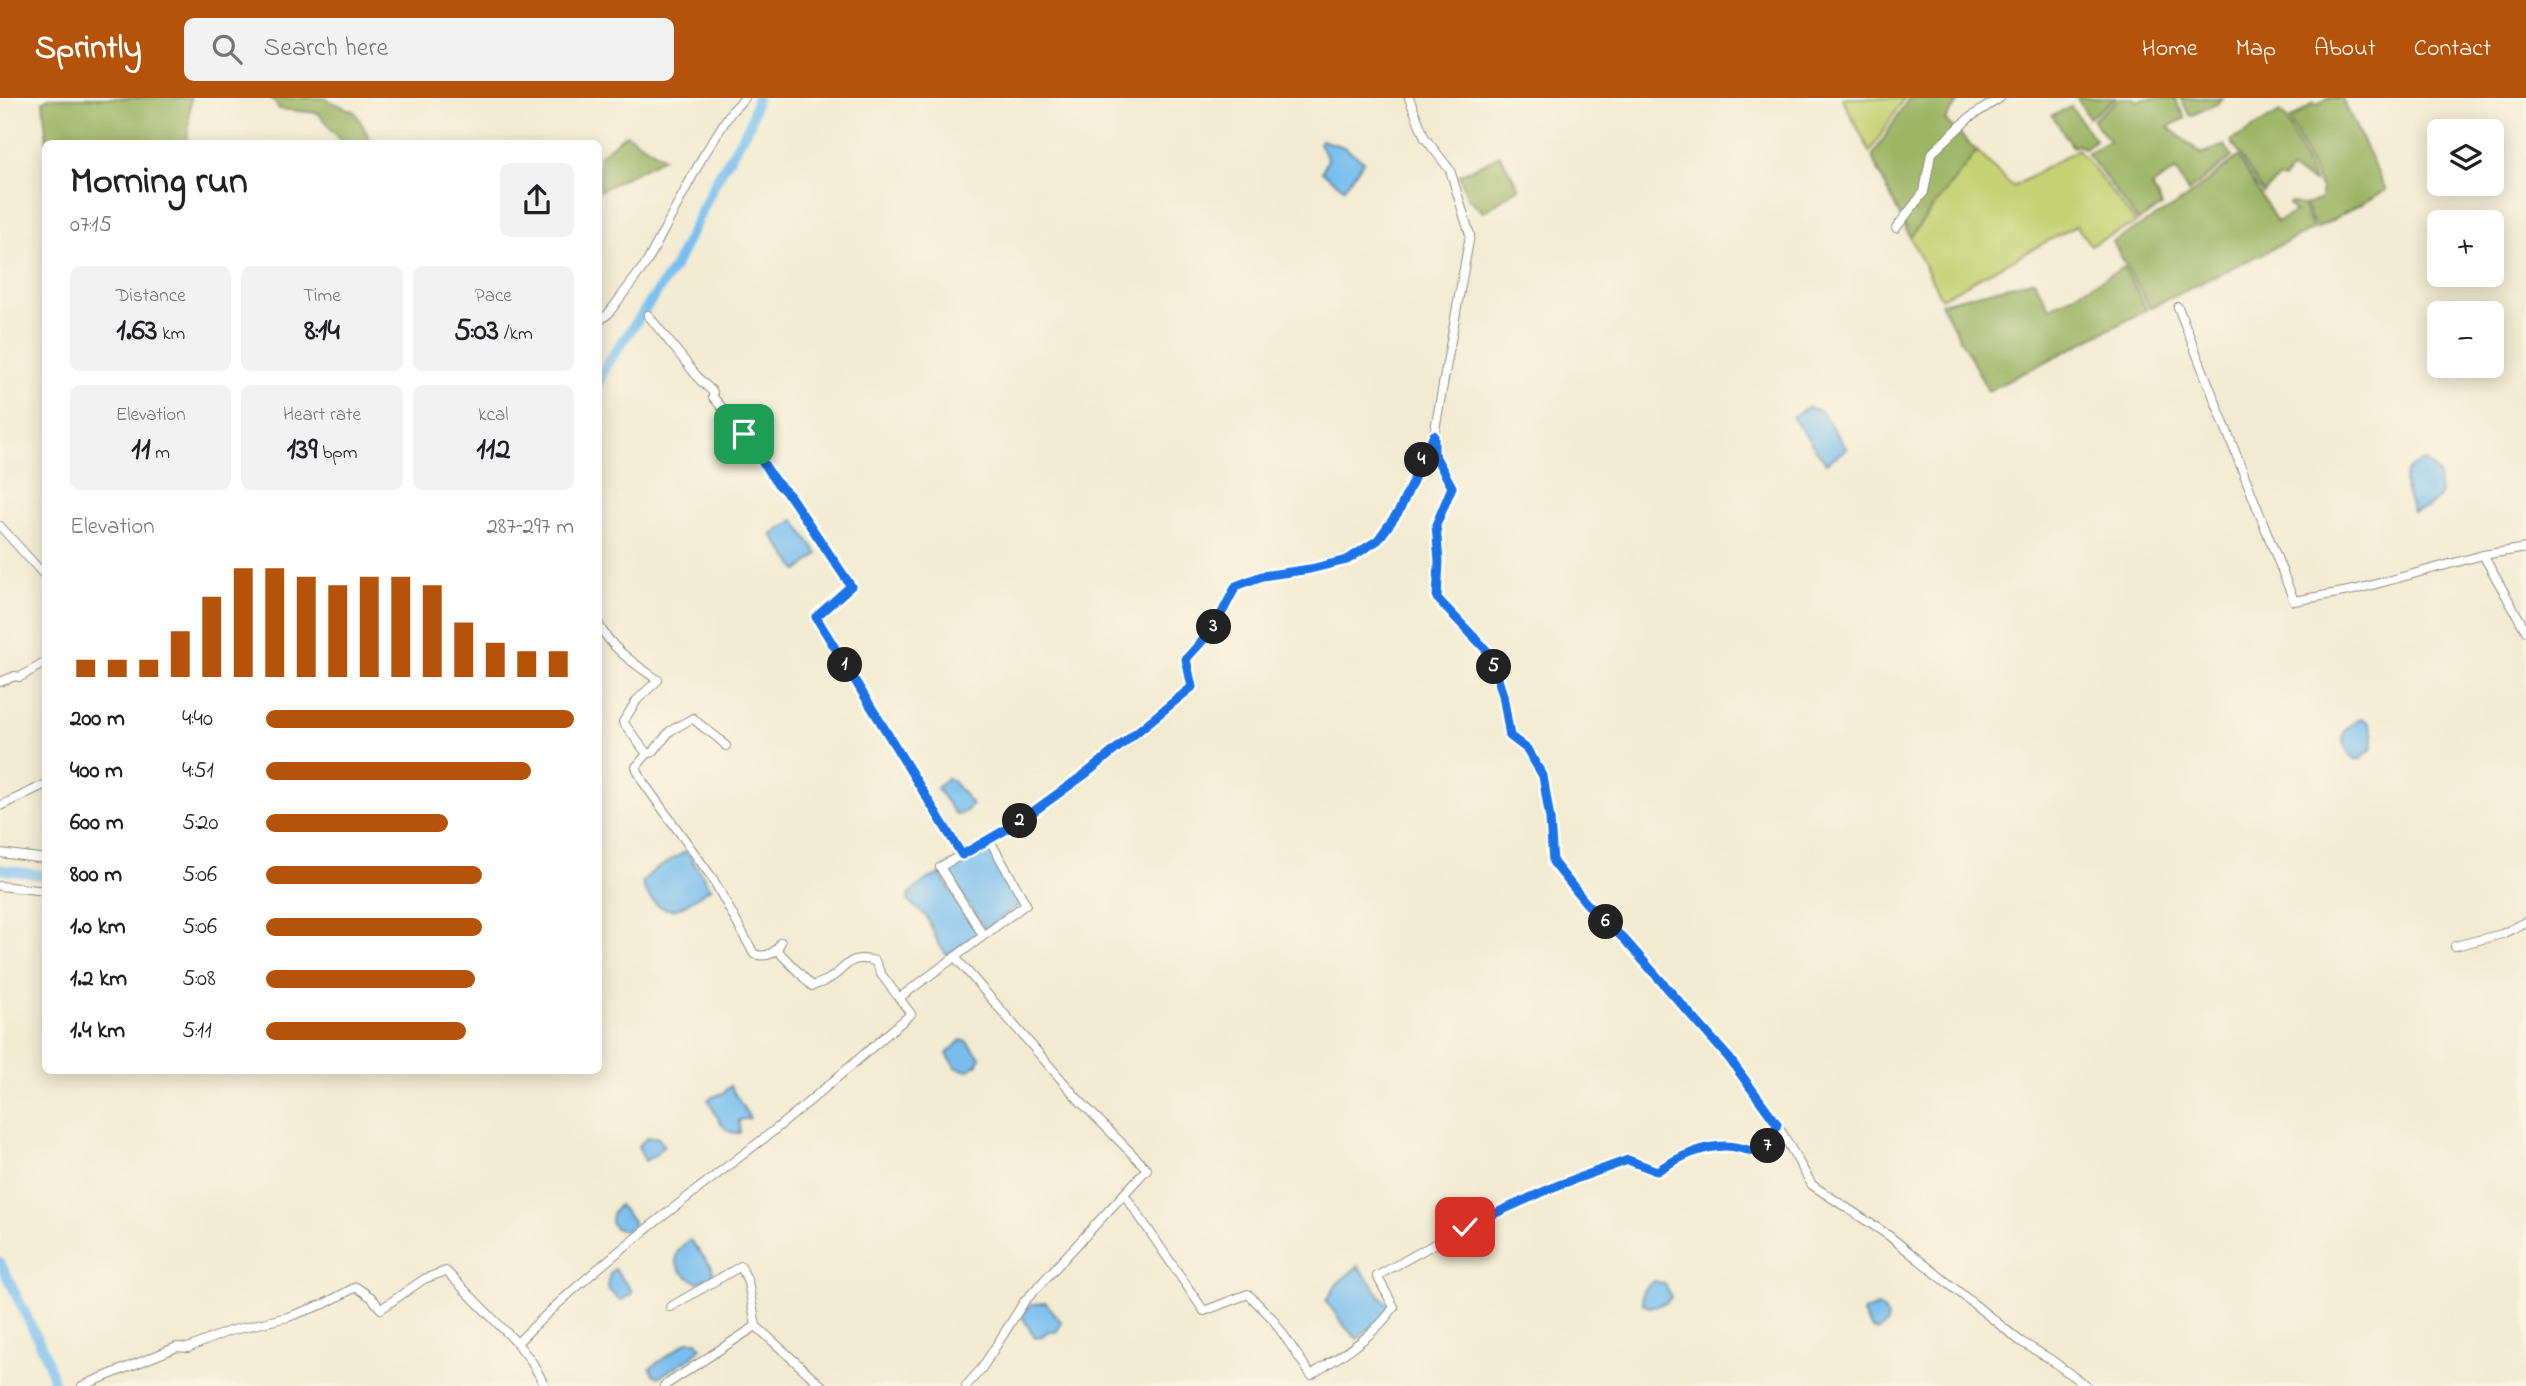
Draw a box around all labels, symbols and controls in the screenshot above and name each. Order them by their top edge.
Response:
search box [184,18,674,81]
text: Sprintly [35,25,142,73]
icon: search [208,30,246,68]
text: Search here [264,30,388,68]
text: Home [2142,32,2198,67]
text: Map [2236,32,2276,67]
text: About [2314,32,2376,67]
text: Contact [2414,32,2491,67]
map controls [2427,119,2504,378]
button: layers [2427,119,2504,196]
text: Morning run [70,155,248,211]
button: share [500,163,574,237]
text: 07:15 [70,209,112,242]
button: + [2427,210,2504,287]
text: Distance [116,283,186,310]
text: Time [303,283,341,310]
text: Pace [475,283,512,310]
button: − [2427,301,2504,378]
text: 1.63 [116,310,157,354]
text: 8:14 [304,310,340,354]
text: 5:03 [454,310,499,354]
text: km [157,321,185,348]
text: /km [499,321,533,348]
text: Elevation [116,402,186,429]
text: Heart rate [283,402,361,429]
text: kcal [478,402,508,429]
pin [714,404,774,464]
icon: arrive [725,415,763,453]
text: 11 [131,429,150,473]
text: 139 [287,429,318,473]
text: 112 [476,429,510,473]
text: m [150,440,170,467]
text: bpm [318,440,357,467]
pin: 4 [1404,442,1440,478]
text: 4 [1418,446,1425,473]
text: Elevation [70,511,155,544]
text: 287–297 m [486,511,574,544]
pin: 3 [1196,610,1232,644]
text: 3 [1210,613,1217,640]
pin: 1 [828,648,862,682]
pin: 5 [1476,650,1512,684]
text: 1 [841,651,848,678]
text: 5 [1488,653,1499,680]
text: 200 m [70,703,125,736]
text: 4:40 [182,703,213,736]
text: 400 m [70,755,123,788]
text: 4:51 [182,755,214,788]
pin: 2 [1002,804,1038,838]
text: 600 m [70,807,124,840]
text: 5:20 [182,807,218,840]
text: 2 [1015,807,1024,834]
text: 800 m [70,859,122,892]
text: 5:06 [182,859,217,892]
pin: 6 [1588,904,1624,940]
text: 6 [1601,908,1610,935]
text: 1.0 km [70,911,126,944]
text: 5:06 [182,911,217,944]
text: 1.2 km [70,963,127,996]
text: 5:08 [182,963,216,996]
text: 1.4 km [70,1015,125,1048]
text: 5:11 [182,1015,212,1048]
pin: 7 [1750,1128,1786,1164]
text: 7 [1764,1132,1771,1159]
pin [1435,1197,1495,1257]
icon: check [1446,1208,1484,1246]

